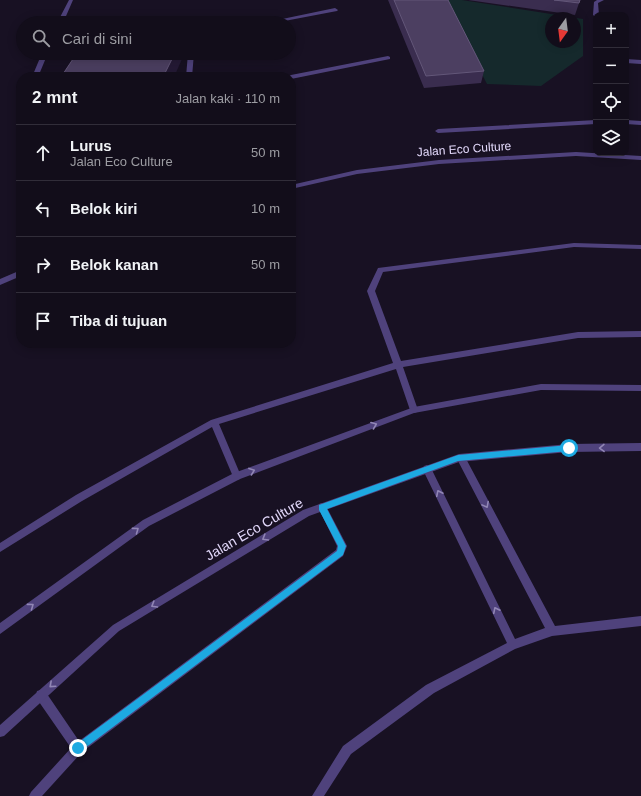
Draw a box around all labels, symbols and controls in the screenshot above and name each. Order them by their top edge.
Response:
north arrow [545,12,581,48]
map controls [593,12,629,156]
button: + [593,12,629,48]
search box [16,16,296,60]
icon: search [30,27,52,49]
text: Cari di sini [62,30,132,47]
button: − [593,48,629,84]
button: locate [593,84,629,120]
text: 2 mnt [32,88,77,107]
text: Jalan kaki · 110 m [175,91,280,106]
button: layers [593,120,629,156]
text: Lurus [70,137,112,154]
street label: Jalan Eco Culture [416,139,512,159]
icon: ahead [32,142,54,164]
text: 50 m [251,145,280,160]
text: Jalan Eco Culture [70,154,173,169]
icon: left [32,198,54,220]
text: Belok kiri [70,200,138,217]
text: 10 m [251,201,280,216]
icon: right [32,254,54,276]
text: Belok kanan [70,256,158,273]
text: 50 m [251,257,280,272]
icon: arrive [32,310,54,332]
text: Tiba di tujuan [70,312,167,329]
one-way arrow [370,422,377,430]
route start [560,439,578,457]
one-way arrow [599,444,605,452]
one-way arrow [249,467,256,476]
one-way arrow [436,490,444,498]
street label: Jalan Eco Culture [202,494,306,564]
one-way arrow [481,501,489,508]
one-way arrow [132,528,139,535]
one-way arrow [262,533,269,540]
one-way arrow [151,600,158,608]
one-way arrow [27,604,34,611]
one-way arrow [493,607,501,614]
one-way arrow [49,681,57,688]
route end [69,739,87,757]

